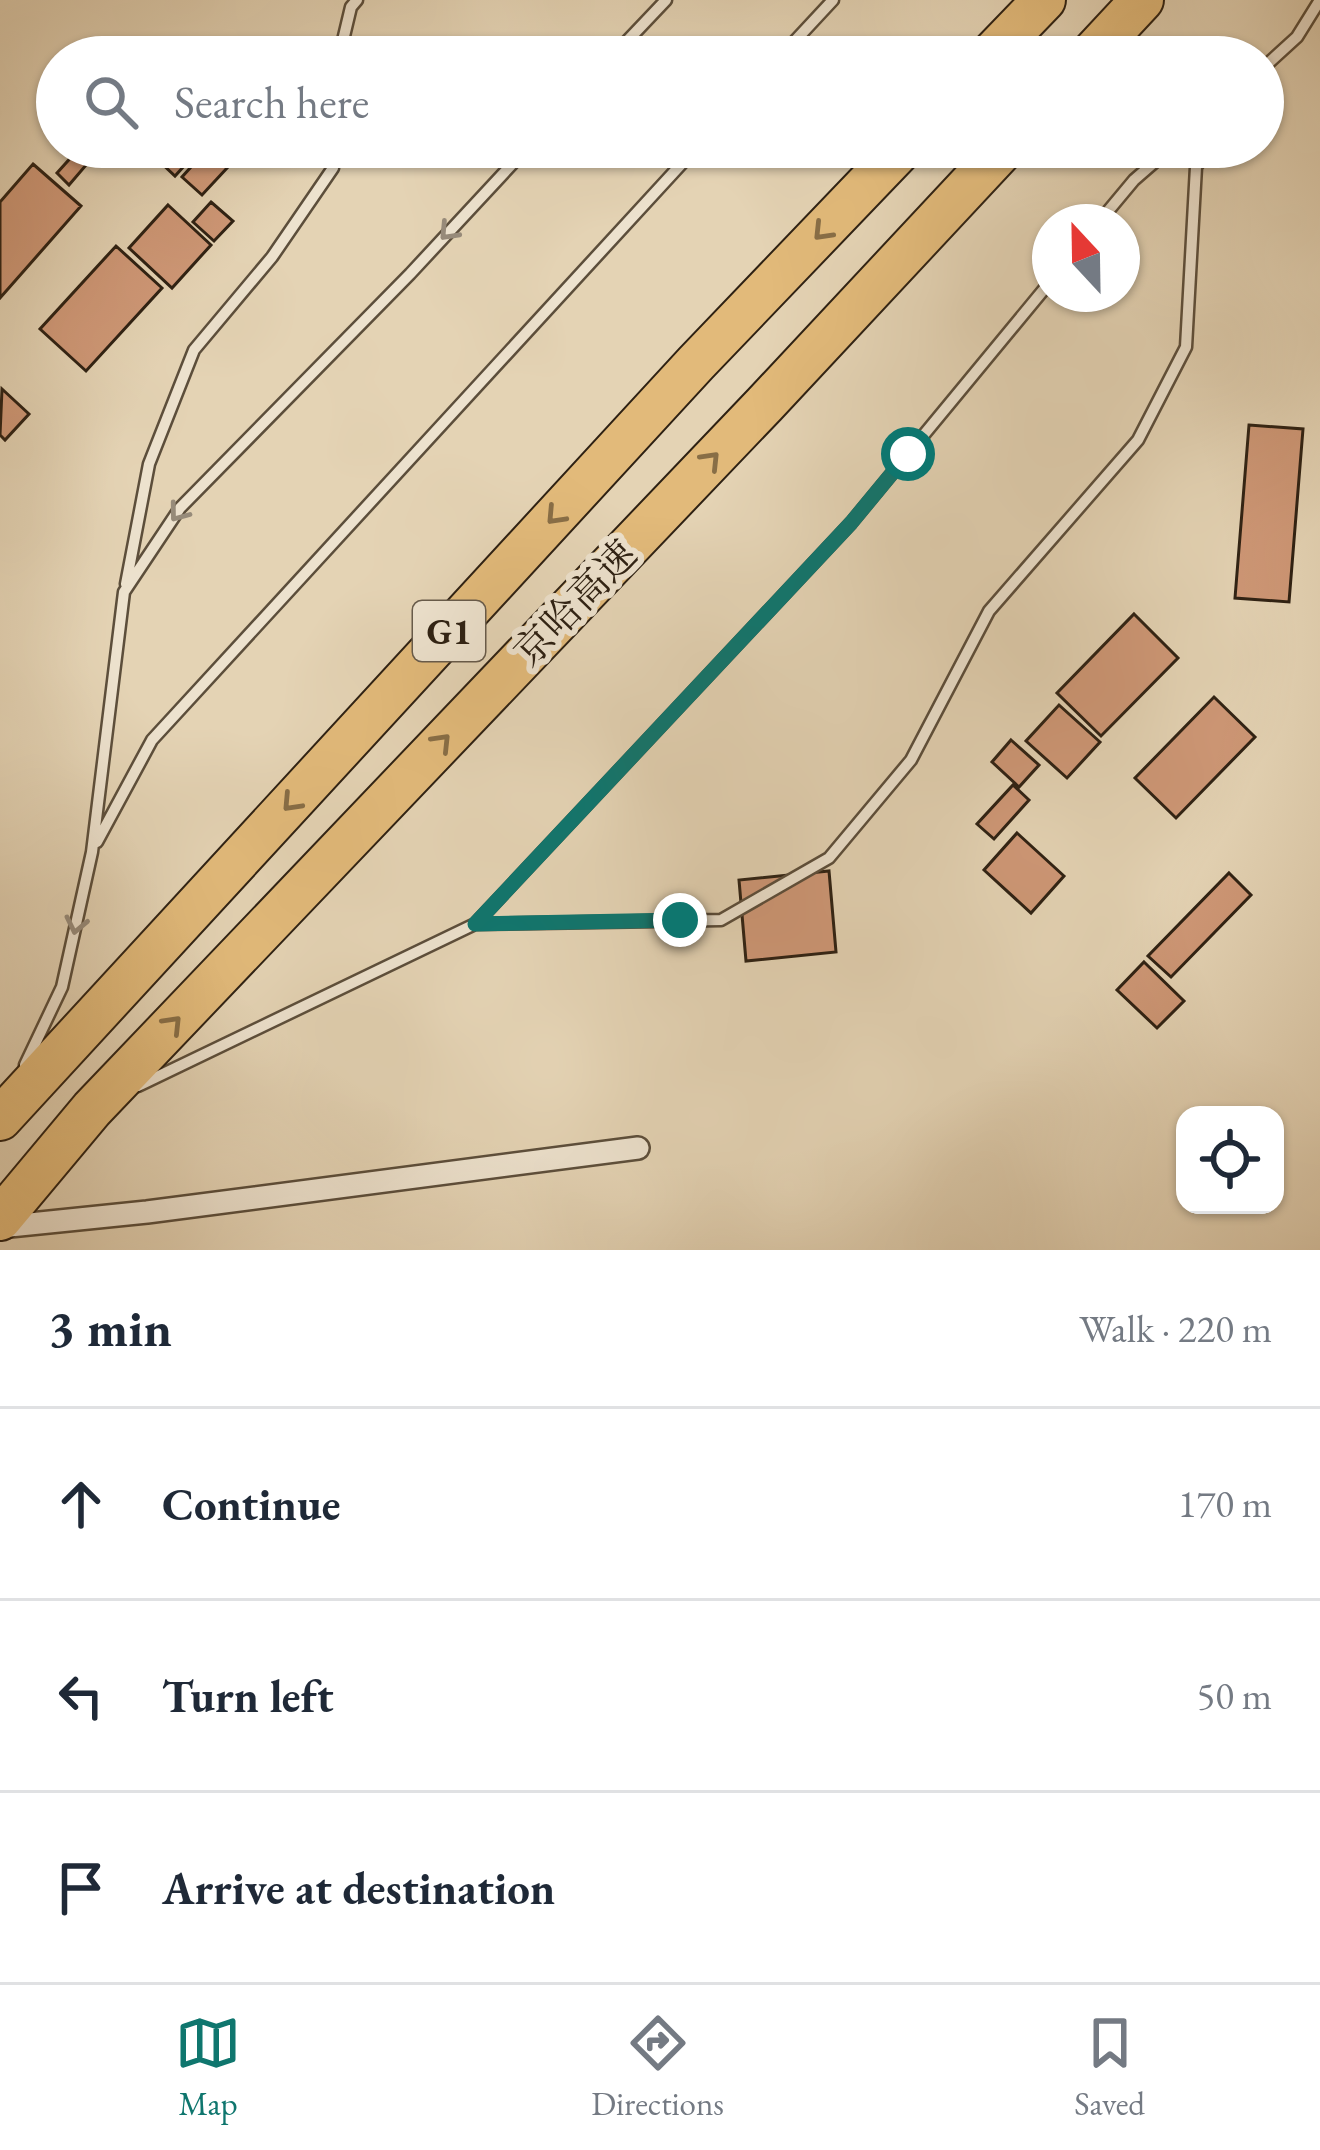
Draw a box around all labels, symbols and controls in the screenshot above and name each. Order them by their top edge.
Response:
search box [36,36,1284,168]
icon: search [78,69,144,135]
text: Search here [174,73,369,131]
north arrow [1032,204,1140,312]
one-way arrow [814,218,836,239]
one-way arrow [441,219,462,240]
route start [881,427,935,481]
one-way arrow [697,452,719,474]
one-way arrow [170,500,192,522]
one-way arrow [547,502,569,524]
street label: 京哈高速 [502,529,648,677]
road number: G1 [413,601,485,661]
one-way arrow [427,734,449,756]
one-way arrow [284,789,305,810]
route end [653,893,707,947]
one-way arrow [64,914,89,934]
one-way arrow [158,1016,180,1038]
map controls [1176,1106,1284,1214]
button: locate [1176,1106,1284,1214]
text: 3 min [48,1295,172,1361]
text: Walk · 220 m [1079,1303,1272,1354]
icon: ahead [48,1471,114,1537]
text: Continue [162,1475,340,1533]
text: 170 m [1178,1478,1272,1529]
icon: left [48,1663,114,1729]
text: Turn left [162,1667,334,1725]
text: 50 m [1196,1670,1272,1721]
icon: arrive [48,1855,114,1921]
text: Arrive at destination [162,1859,555,1917]
tab: Map [175,2010,241,2125]
tab: Directions [591,2010,724,2125]
tab: Saved [1074,2010,1145,2125]

